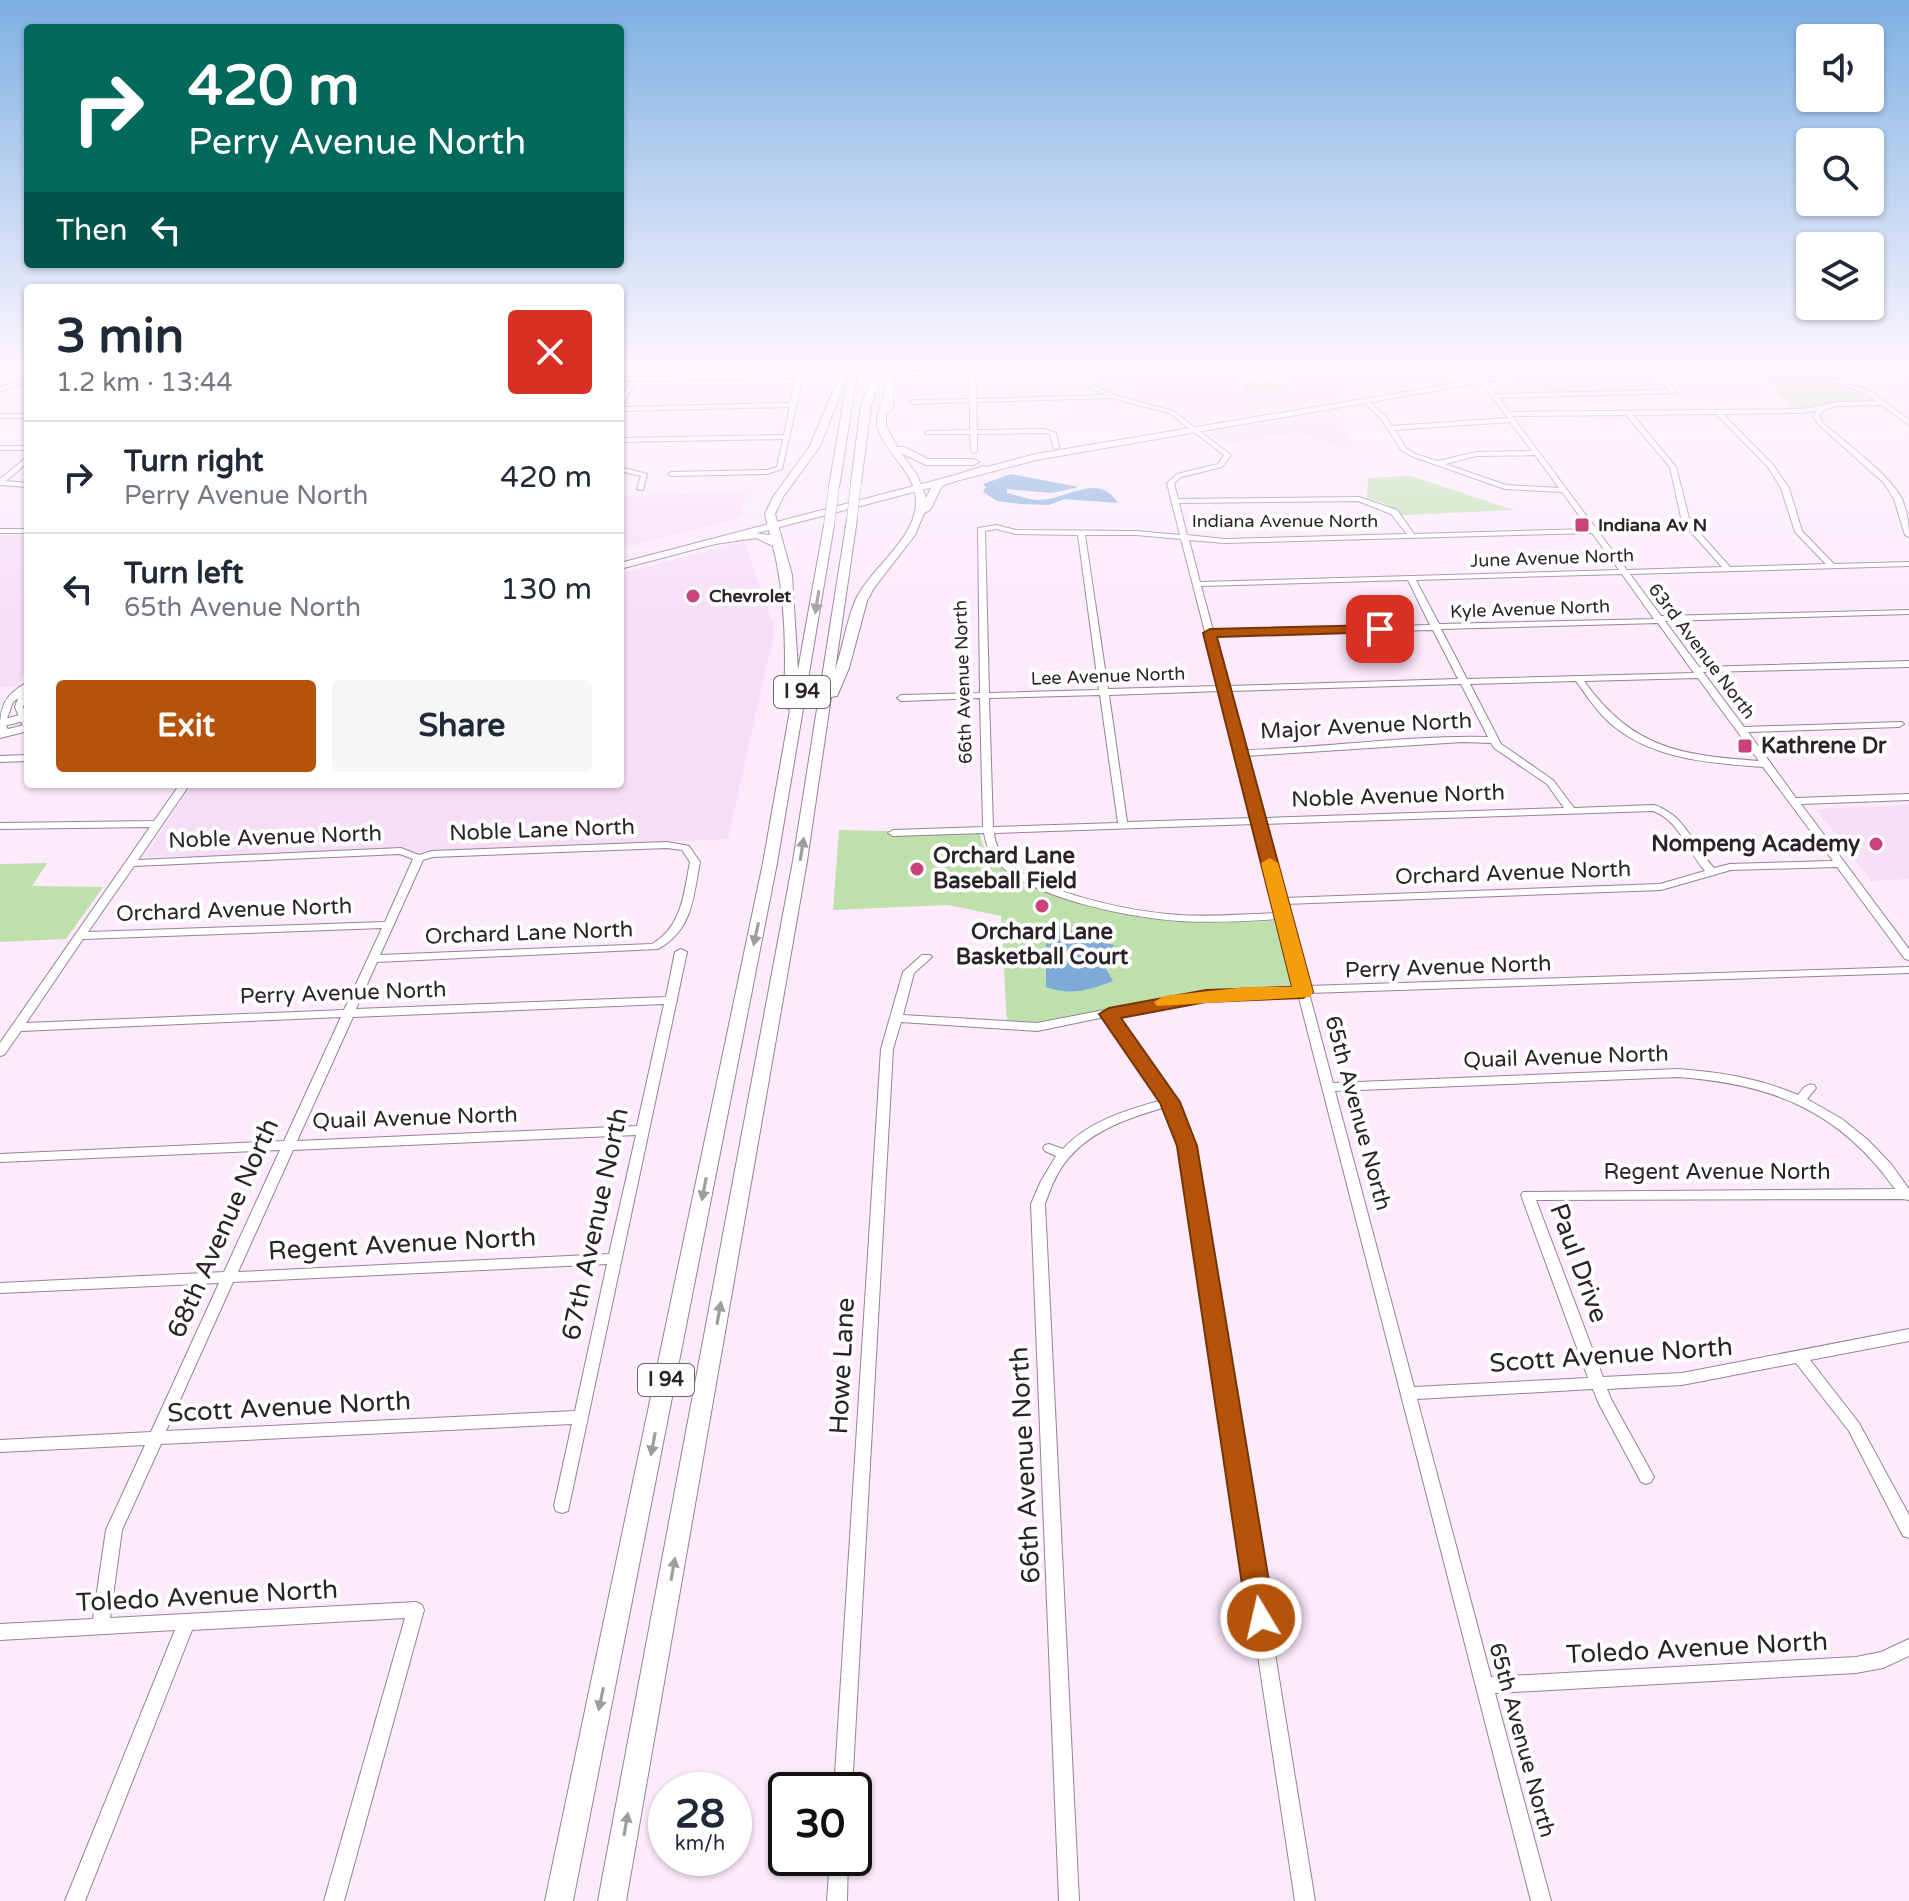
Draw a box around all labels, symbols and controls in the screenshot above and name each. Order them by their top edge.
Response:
map controls [1796,24,1884,320]
button: sound [1796,24,1884,112]
text: 420 m [188,53,359,120]
icon: right [56,56,160,160]
text: Perry Avenue North [188,121,526,164]
button: search [1796,128,1884,216]
icon: left [144,208,188,252]
text: Then [56,212,128,249]
button: layers [1796,232,1884,320]
text: 3 min [56,308,184,366]
button: close [508,310,592,394]
text: 1.2 km · 13:44 [56,367,233,398]
text: Turn right [124,443,264,480]
icon: right [56,455,100,499]
text: 420 m [500,459,592,496]
text: Perry Avenue North [124,480,368,511]
street label: Indiana Avenue North [1192,510,1378,532]
place label: Indiana Av N [1598,514,1707,536]
marker: Indiana Av N [1573,516,1591,534]
street label: June Avenue North [1470,544,1634,572]
text: Turn left [124,555,243,592]
icon: left [56,567,100,611]
text: 130 m [500,571,592,608]
street label: 63rd Avenue North [1644,579,1760,723]
place label: Chevrolet [709,585,791,607]
marker: Chevrolet [684,587,702,605]
one-way arrow [811,590,823,615]
text: 65th Avenue North [124,592,361,623]
pin [1346,595,1414,663]
street label: Kyle Avenue North [1450,595,1610,623]
street label: 66th Avenue North [949,600,977,764]
icon: arrive [1358,607,1402,651]
street label: Lee Avenue North [1030,662,1186,690]
road number: I 94 [774,676,830,708]
button: Exit [56,680,316,772]
button: Share [332,680,592,772]
street label: Major Avenue North [1259,707,1473,745]
place label: Kathrene Dr [1761,733,1887,759]
marker: Kathrene Dr [1736,737,1754,755]
street label: Noble Avenue North [1291,779,1505,813]
street label: Noble Lane North [449,814,635,846]
street label: Noble Avenue North [168,820,382,854]
place label: Nompeng Academy [1651,831,1860,857]
marker: Nompeng Academy [1867,835,1885,853]
one-way arrow [796,836,809,861]
place label: Orchard Lane Baseball Field [933,843,1077,894]
street label: Orchard Avenue North [1394,856,1632,890]
marker: Orchard Lane Baseball Field [908,860,926,878]
street label: Orchard Avenue North [115,893,353,927]
marker: Orchard Lane Basketball Court [1033,897,1051,915]
street label: Orchard Lane North [424,916,634,950]
place label: Orchard Lane Basketball Court [956,919,1129,970]
one-way arrow [749,922,762,947]
street label: Perry Avenue North [1344,950,1552,984]
street label: Perry Avenue North [239,976,447,1010]
street label: 65th Avenue North [1319,1013,1397,1213]
street label: Quail Avenue North [1463,1040,1669,1074]
street label: Quail Avenue North [312,1101,518,1135]
street label: 67th Avenue North [555,1105,635,1343]
street label: 68th Avenue North [161,1113,285,1343]
street label: Regent Avenue North [1603,1159,1831,1185]
one-way arrow [698,1177,710,1202]
street label: Paul Drive [1543,1199,1615,1327]
street label: Regent Avenue North [267,1221,537,1267]
street label: Howe Lane [823,1297,861,1435]
one-way arrow [713,1300,725,1325]
street label: Scott Avenue North [1488,1331,1734,1379]
street label: 66th Avenue North [1003,1346,1047,1584]
road number: I 94 [638,1364,694,1396]
street label: Scott Avenue North [166,1385,412,1429]
one-way arrow [647,1432,659,1457]
one-way arrow [667,1556,679,1581]
street label: Toledo Avenue North [75,1574,339,1618]
position arrow [1219,1576,1303,1660]
street label: Toledo Avenue North [1565,1626,1829,1670]
street label: 65th Avenue North [1483,1640,1561,1840]
one-way arrow [594,1686,606,1711]
speed limit sign: 30 [768,1772,872,1876]
text: 28 [675,1790,725,1838]
one-way arrow [620,1812,632,1837]
text: km/h [675,1832,725,1856]

